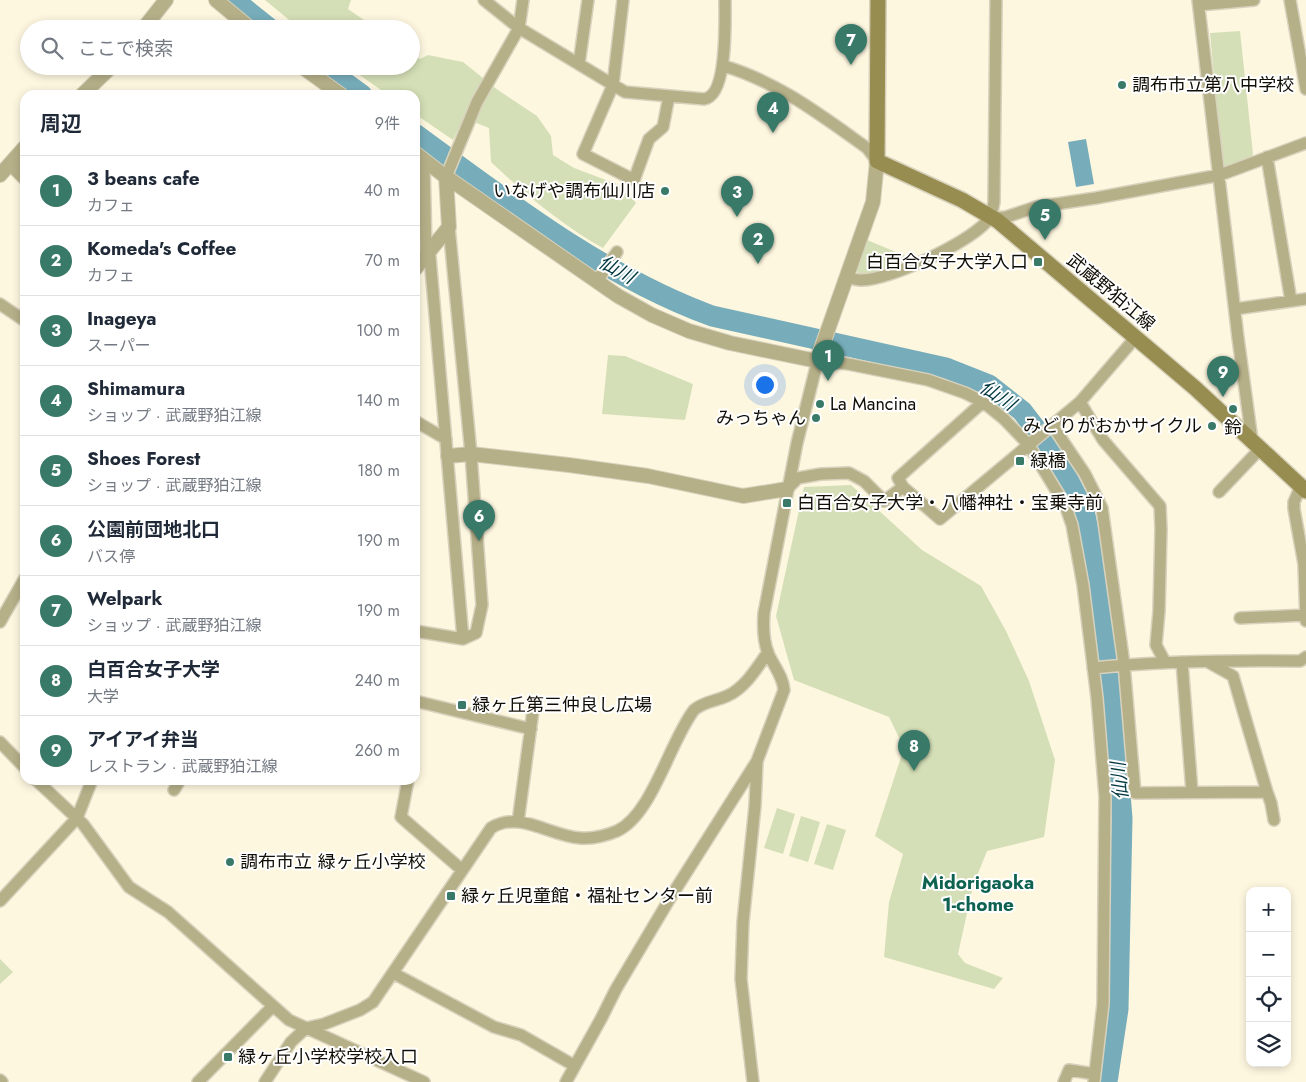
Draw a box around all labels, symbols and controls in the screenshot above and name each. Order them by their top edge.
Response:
search box [20,20,420,75]
pin: 7 [835,24,867,65]
icon: search [38,34,66,62]
text: ここで検索 [78,35,173,62]
place label: 調布市立第八中学校 [1132,72,1294,98]
marker: 調布市立第八中学校 [1116,79,1128,91]
pin: 4 [757,92,789,133]
text: 周辺 [40,109,82,139]
text: 9件 [375,112,400,135]
text: 3 beans cafe [87,165,200,192]
pin: 3 [721,176,753,217]
place label: いなげや調布仙川店 [493,178,655,204]
text: 1 [52,179,60,202]
text: 40 m [364,179,400,202]
marker: いなげや調布仙川店 [659,185,671,197]
text: カフェ [87,194,135,217]
pin: 5 [1029,199,1061,240]
pin: 2 [742,223,774,264]
text: Komeda's Coffee [87,235,236,262]
street label: 武蔵野狛江線 [1061,247,1161,337]
water label: 仙川 [594,248,642,291]
text: 2 [51,249,61,272]
text: 70 m [365,249,400,272]
place label: 白百合女子大学入口 [866,249,1028,275]
marker: 白百合女子大学入口 [1032,256,1044,268]
text: カフェ [87,264,135,287]
text: Inageya [87,305,157,332]
text: 3 [51,319,61,342]
text: 100 m [356,319,400,342]
text: スーパー [87,334,151,357]
pin: 1 [812,340,844,381]
pin: 9 [1207,356,1239,397]
your location [752,372,778,398]
water label: 仙川 [974,374,1023,418]
text: Shimamura [87,375,185,402]
text: 4 [50,389,62,412]
text: 140 m [357,389,400,412]
place label: La Mancina [830,391,916,417]
marker: La Mancina [814,398,826,410]
marker: 鈴 [1227,403,1239,415]
text: ショップ · 武蔵野狛江線 [87,404,261,427]
place label: みっちゃん [716,405,806,431]
marker: みっちゃん [810,412,822,424]
place label: みどりがおかサイクル [1023,413,1202,439]
place label: 鈴 [1224,415,1242,441]
marker: みどりがおかサイクル [1206,420,1218,432]
text: Shoes Forest [87,445,200,472]
place label: 緑橋 [1030,448,1066,474]
marker: 緑橋 [1014,455,1026,467]
text: 5 [51,459,61,482]
text: 180 m [357,459,400,482]
text: ショップ · 武蔵野狛江線 [87,474,261,497]
place label: 白百合女子大学・八幡神社・宝乗寺前 [797,490,1103,516]
marker: 白百合女子大学・八幡神社・宝乗寺前 [781,497,793,509]
pin: 6 [463,500,495,541]
text: 公園前団地北口 [87,516,220,543]
text: 6 [51,529,61,552]
text: 190 m [357,529,400,552]
text: バス停 [87,545,135,568]
text: Welpark [87,585,162,612]
text: 7 [51,599,61,622]
text: 190 m [357,599,400,622]
text: ショップ · 武蔵野狛江線 [87,614,261,637]
text: 白百合女子大学 [87,656,220,683]
text: 8 [51,669,61,692]
text: 240 m [355,669,400,692]
text: 大学 [87,685,119,708]
place label: 緑ヶ丘第三仲良し広場 [472,692,652,718]
marker: 緑ヶ丘第三仲良し広場 [456,699,468,711]
text: アイアイ弁当 [87,726,199,753]
pin: 8 [898,730,930,771]
text: 9 [51,739,61,762]
text: 260 m [355,739,400,762]
text: レストラン · 武蔵野狛江線 [87,755,277,778]
water label: 仙川 [1104,759,1135,801]
place label: 調布市立 緑ヶ丘小学校 [240,849,425,875]
marker: 調布市立 緑ヶ丘小学校 [224,856,236,868]
district label: Midorigaoka 1-chome [922,869,1034,918]
place label: 緑ヶ丘児童館・福祉センター前 [461,883,713,909]
map controls [1246,887,1291,1067]
button: + [1246,887,1291,932]
marker: 緑ヶ丘児童館・福祉センター前 [445,890,457,902]
button: − [1246,932,1291,977]
button: locate [1246,977,1291,1022]
button: layers [1246,1022,1291,1067]
place label: 緑ヶ丘小学校学校入口 [238,1044,418,1070]
marker: 緑ヶ丘小学校学校入口 [222,1051,234,1063]

